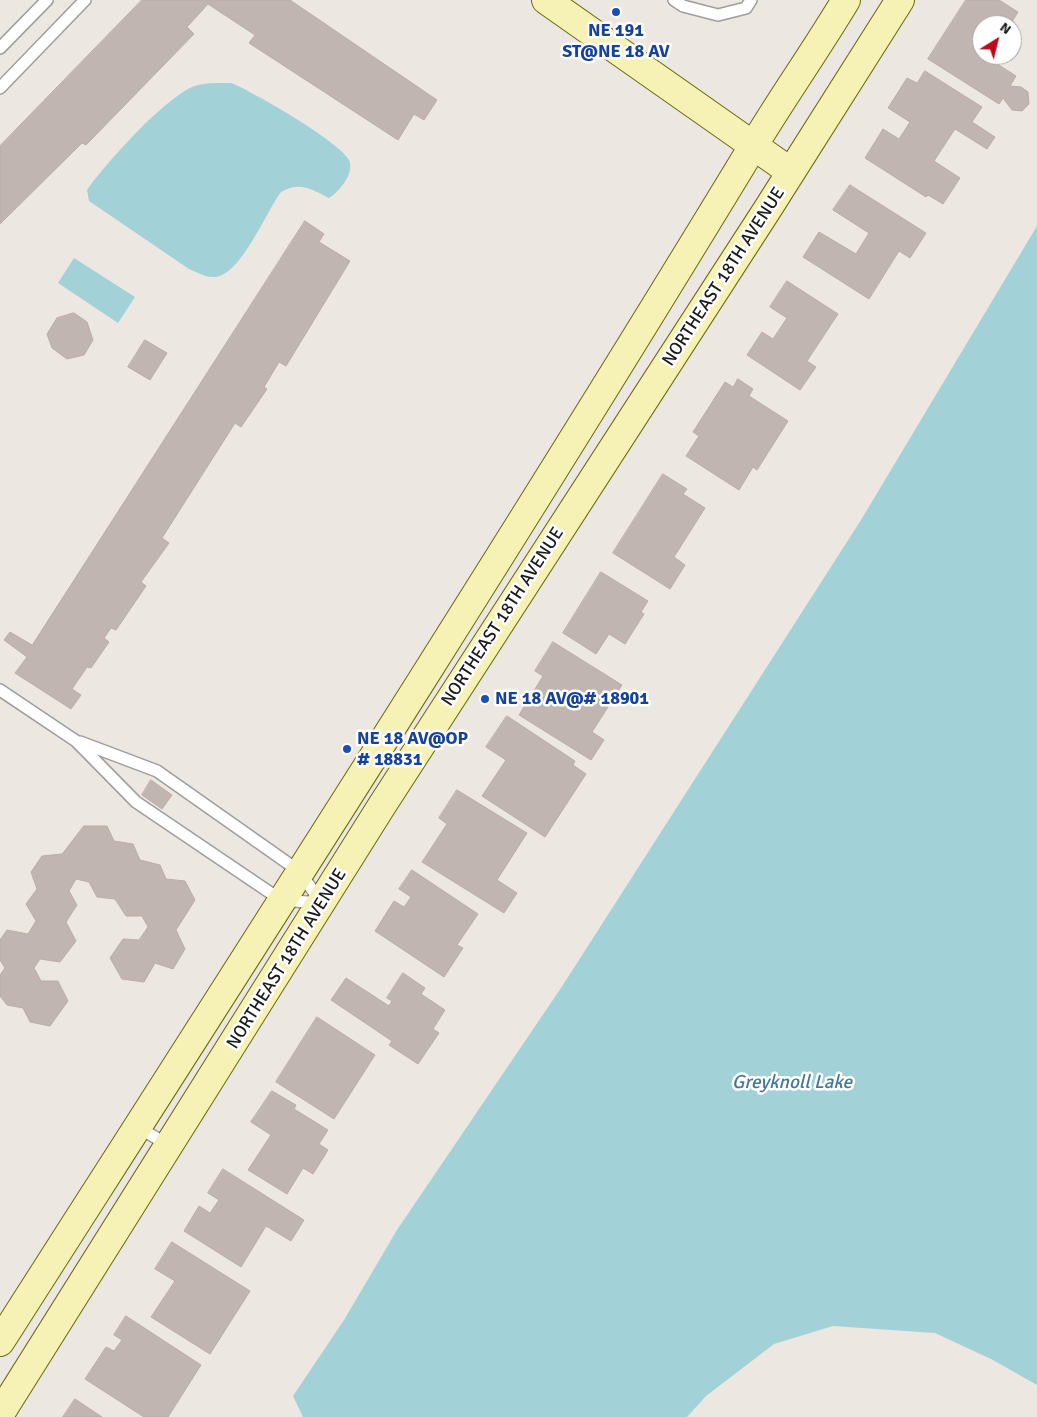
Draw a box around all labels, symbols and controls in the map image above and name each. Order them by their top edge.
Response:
marker: NE 191 ST@NE 18 AV [610,6,622,18]
north arrow [972,15,1022,65]
text: N [997,19,1014,38]
place label: NE 191 ST@NE 18 AV [562,20,670,62]
street label: NORTHEAST 18TH AVENUE [658,184,790,370]
street label: NORTHEAST 18TH AVENUE [437,524,569,710]
place label: NE 18 AV@# 18901 [495,688,649,710]
marker: NE 18 AV@# 18901 [479,693,491,705]
place label: NE 18 AV@OP # 18831 [357,728,468,771]
marker: NE 18 AV@OP # 18831 [341,743,353,755]
street label: NORTHEAST 18TH AVENUE [223,865,351,1053]
water label: Greyknoll Lake [732,1072,852,1094]

